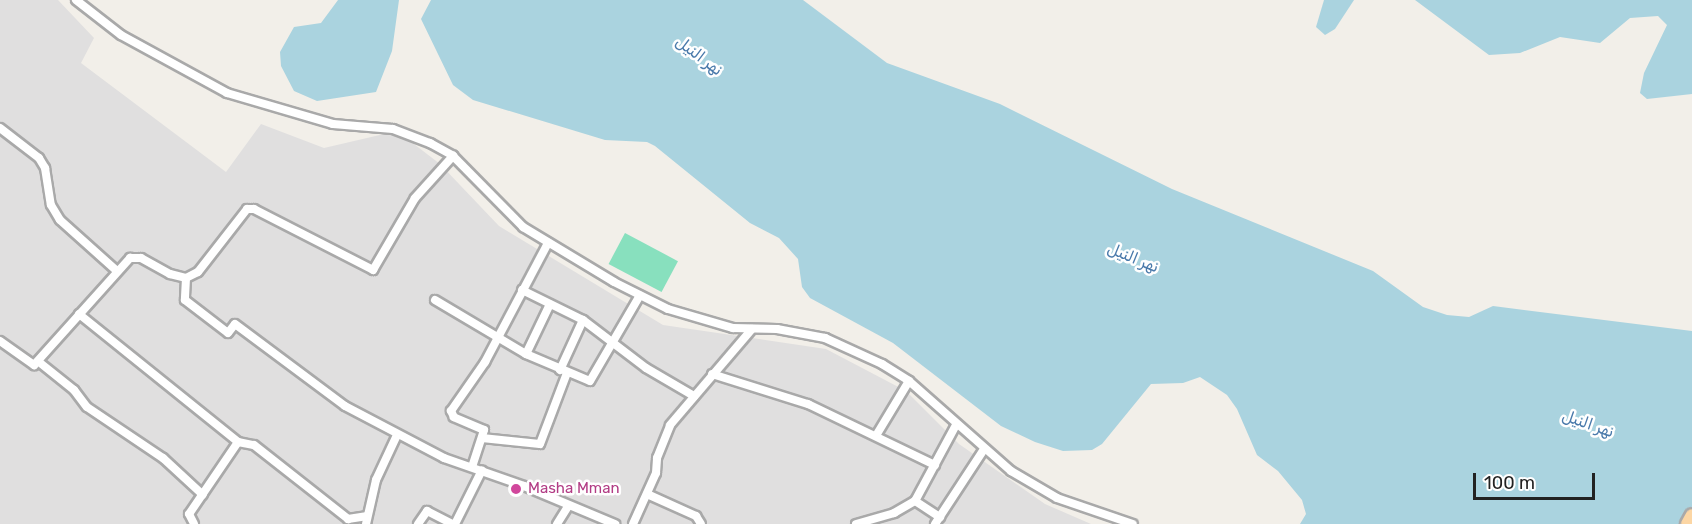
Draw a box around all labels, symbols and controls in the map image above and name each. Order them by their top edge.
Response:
water label: نهر النيل [672,32,726,80]
water label: نهر النيل [1104,239,1162,277]
water label: نهر النيل [1559,406,1617,442]
scale bar [1476,461,1598,499]
text: 100 m [1484,472,1535,494]
place label: Masha Mman [528,480,620,498]
marker: Masha Mman [509,482,523,496]

